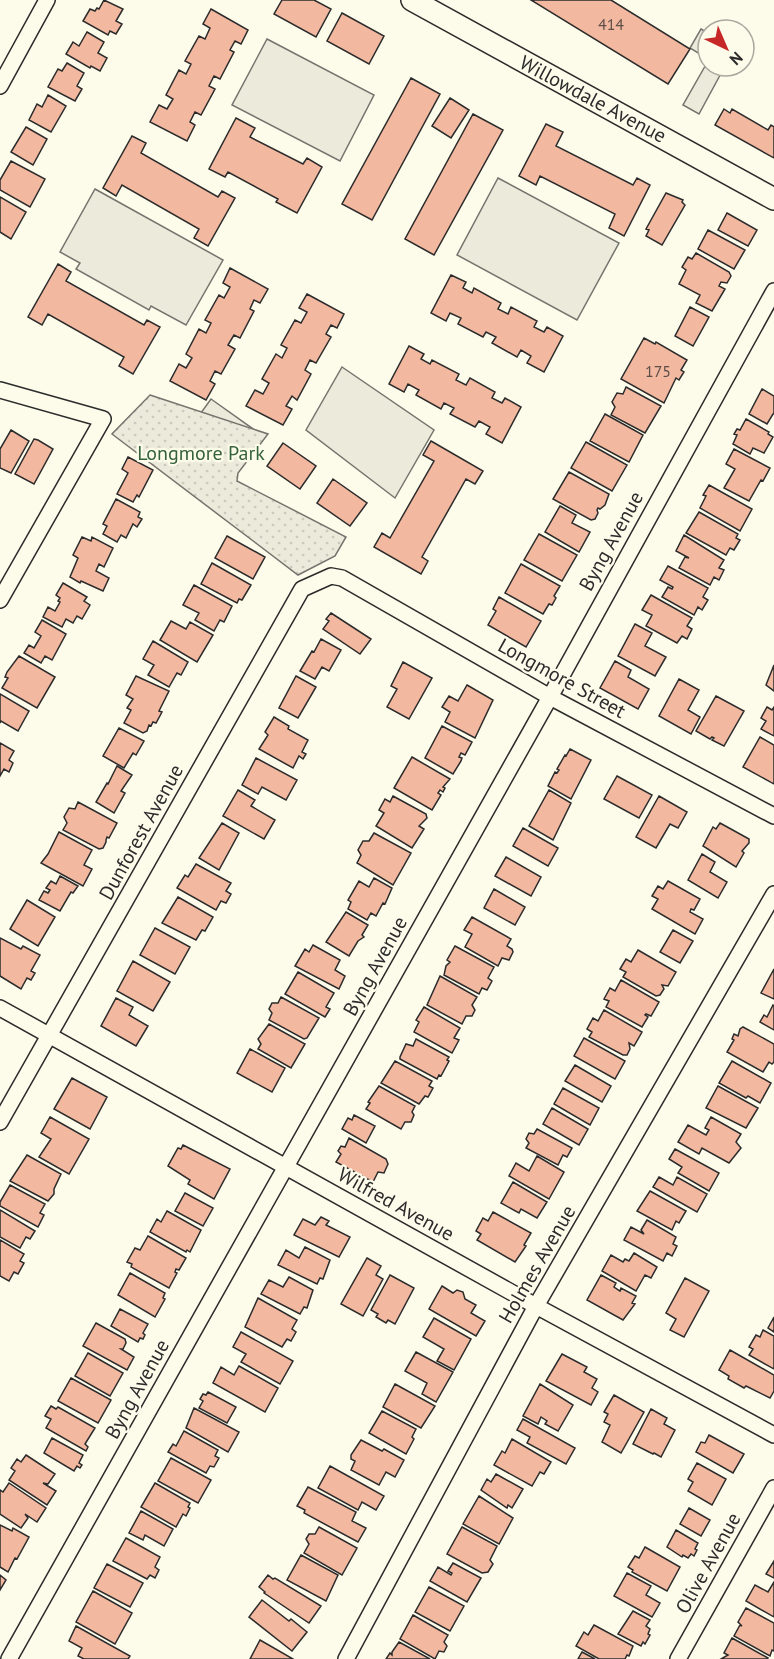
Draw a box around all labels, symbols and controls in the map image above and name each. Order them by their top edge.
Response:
house number: 414 [598,14,624,34]
north arrow [696,18,756,78]
text: N [726,48,747,70]
street label: Willowdale Avenue [515,49,671,149]
house number: 175 [645,361,671,381]
park label: Longmore Park [137,440,265,466]
street label: Byng Avenue [573,487,649,595]
street label: Longmore Street [494,632,631,724]
street label: Dunforest Avenue [93,760,189,904]
street label: Byng Avenue [337,912,413,1020]
street label: Wilfred Avenue [333,1161,459,1247]
street label: Holmes Avenue [493,1200,581,1328]
street label: Byng Avenue [99,1335,175,1443]
street label: Olive Avenue [670,1508,746,1618]

